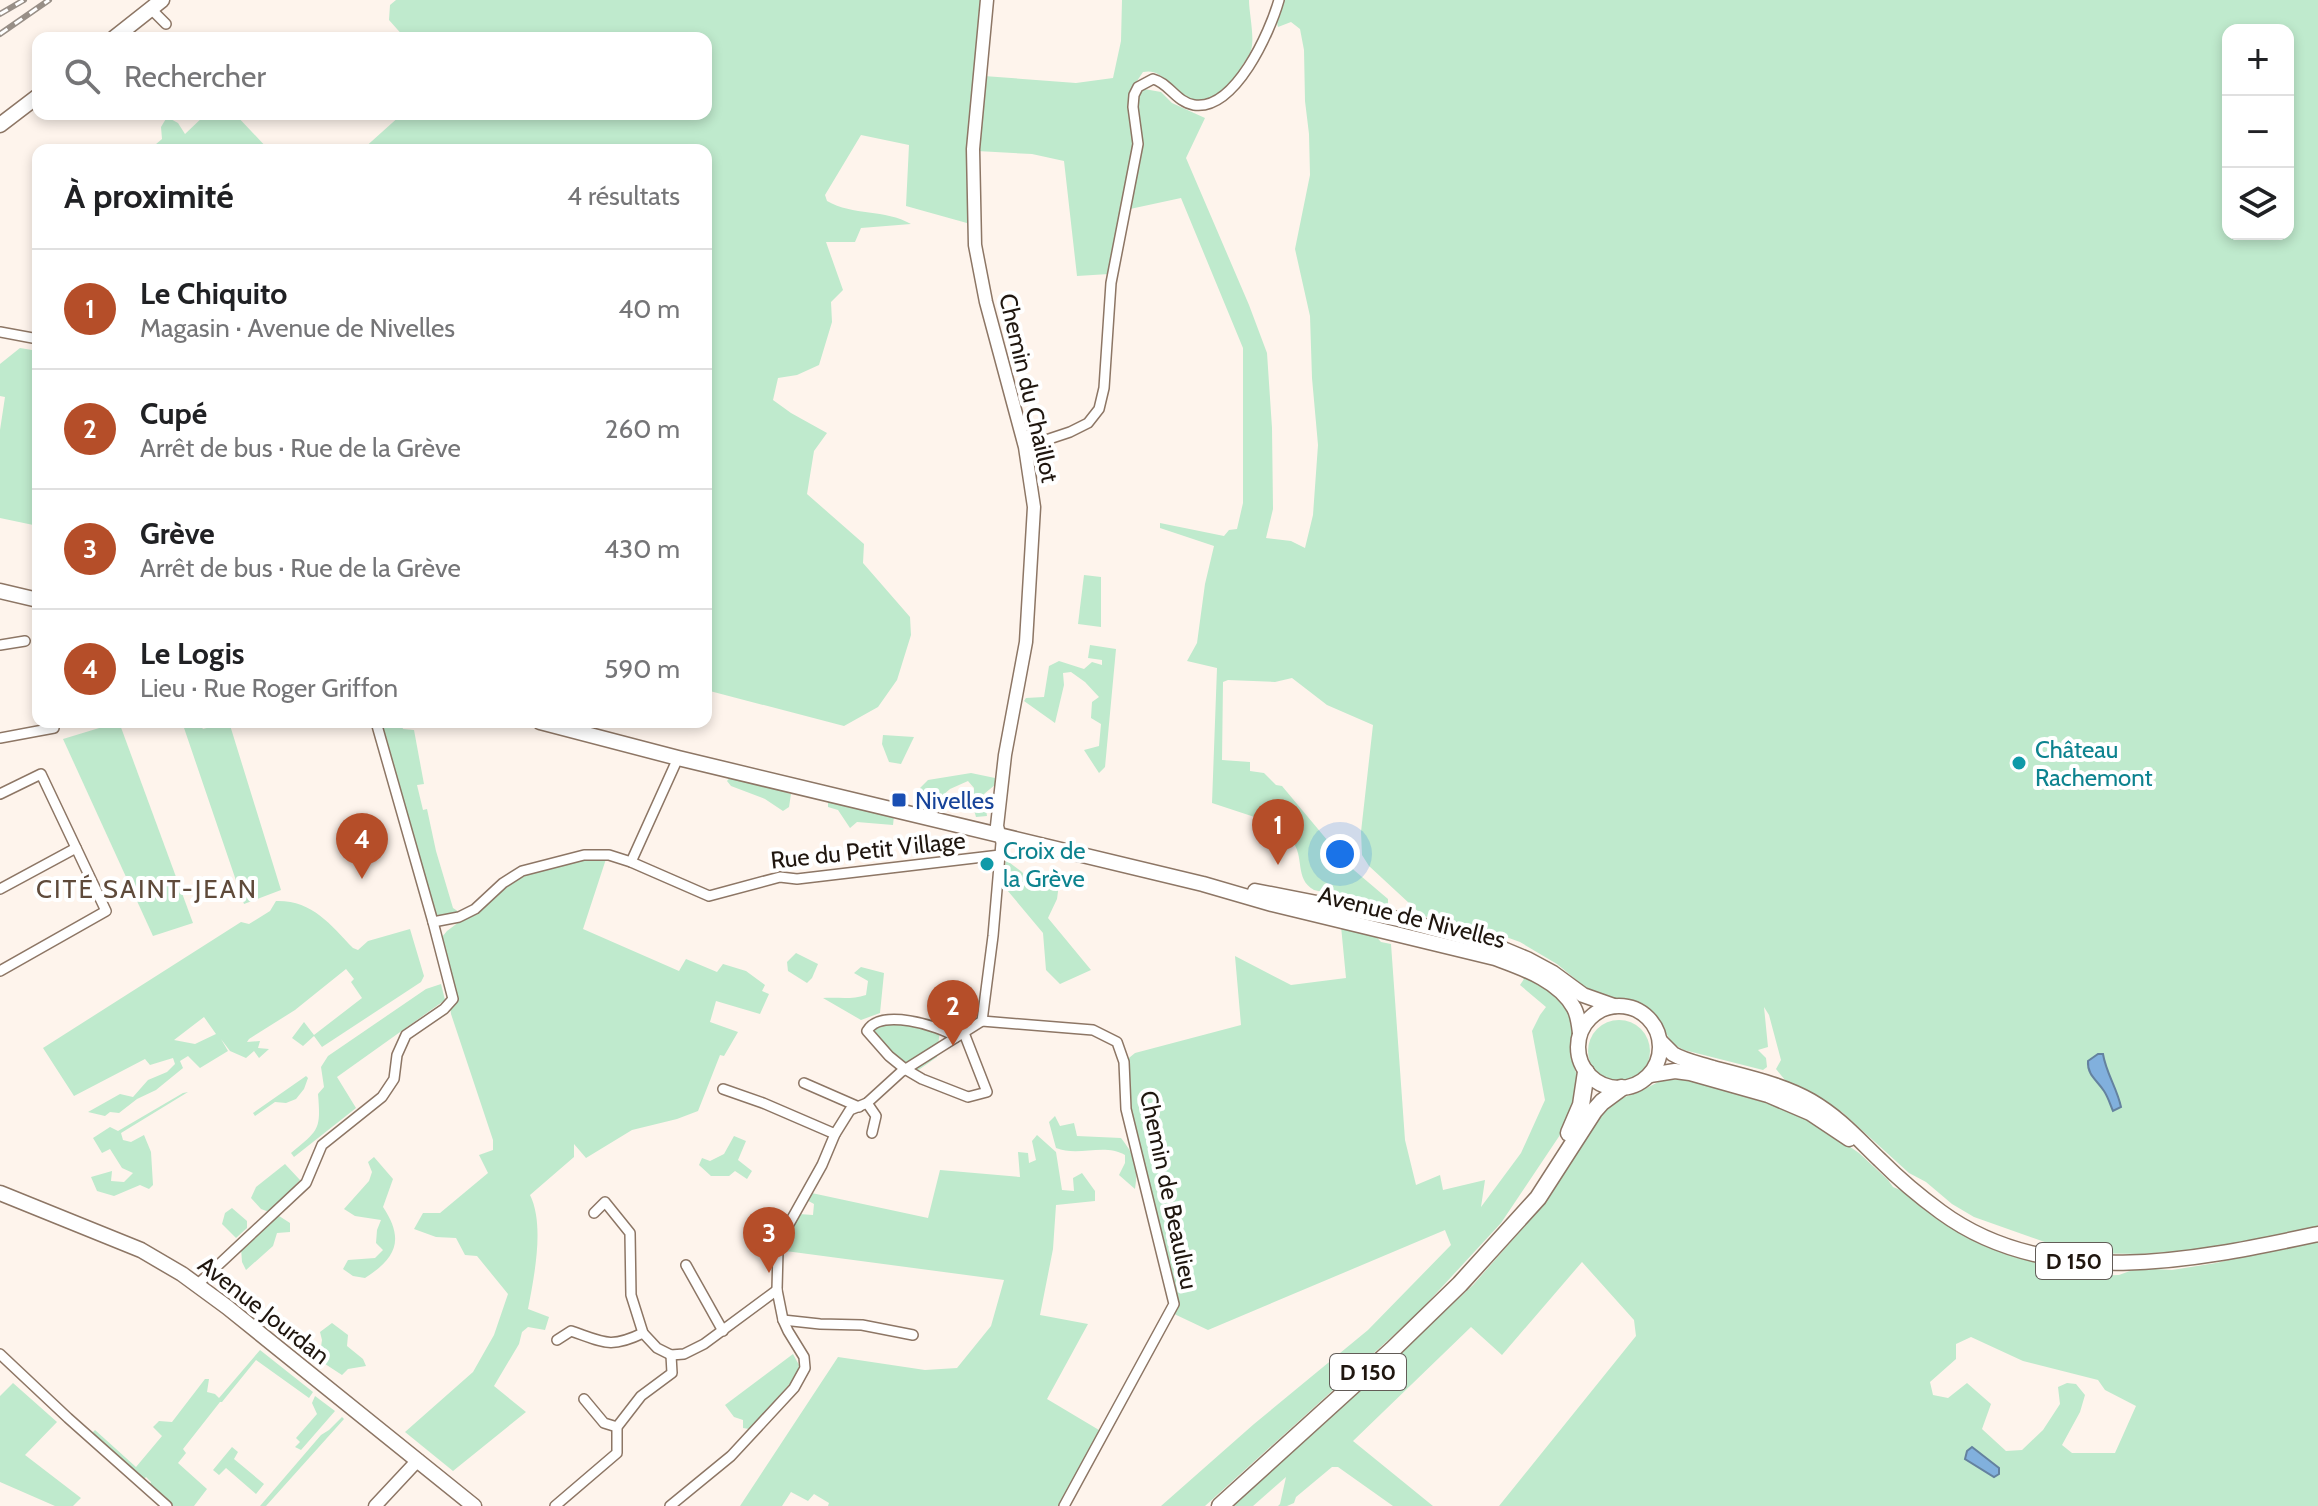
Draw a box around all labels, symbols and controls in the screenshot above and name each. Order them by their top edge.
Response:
map controls [2222,24,2294,240]
button: + [2222,24,2294,96]
search box [32,32,712,120]
icon: search [60,54,104,98]
text: Rechercher [124,58,266,95]
button: − [2222,96,2294,168]
button: layers [2222,168,2294,240]
text: À proximité [64,175,234,217]
text: 4 résultats [567,180,680,212]
text: Le Chiquito [140,275,287,312]
street label: Chemin du Chaillot [993,291,1065,485]
text: 1 [85,293,95,325]
text: 40 m [618,293,680,325]
text: Magasin · Avenue de Nivelles [140,312,455,344]
text: Cupé [140,395,207,432]
text: 2 [83,413,97,445]
text: 260 m [605,413,680,445]
text: Arrêt de bus · Rue de la Grève [140,432,461,464]
text: Grève [140,515,215,552]
text: 3 [83,533,97,565]
text: 430 m [604,533,680,565]
text: Arrêt de bus · Rue de la Grève [140,552,461,584]
text: Le Logis [140,635,245,672]
text: 4 [82,653,98,685]
text: 590 m [604,653,680,685]
text: Lieu · Rue Roger Griffon [140,672,398,704]
place label: Château Rachemont [2035,735,2153,792]
marker: Château Rachemont [2010,754,2028,772]
place label: Nivelles [915,786,994,815]
marker: Nivelles [890,791,908,809]
pin: 1 [1252,799,1304,865]
pin: 4 [336,813,388,879]
street label: Rue du Petit Village [769,825,967,875]
your location [1320,834,1360,874]
place label: Croix de la Grève [1003,836,1086,893]
marker: Croix de la Grève [978,855,996,873]
district label: CITÉ SAINT-JEAN [36,873,258,905]
street label: Avenue de Nivelles [1316,880,1509,954]
pin: 2 [927,980,979,1046]
street label: Chemin de Beaulieu [1134,1088,1204,1292]
pin: 3 [743,1207,795,1273]
road number: D 150 [2036,1243,2112,1279]
street label: Avenue Jourdan [193,1250,335,1370]
road number: D 150 [1330,1354,1406,1390]

